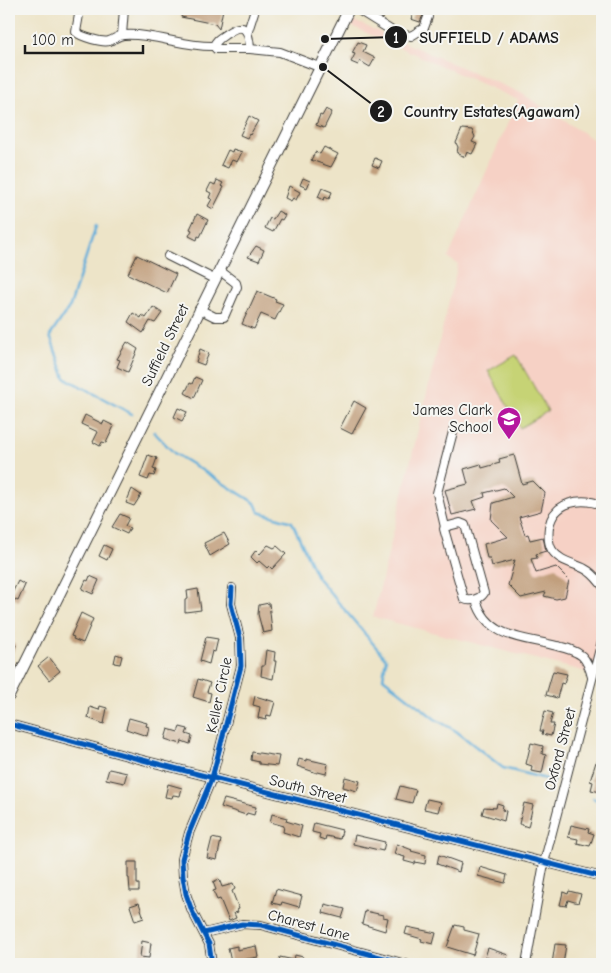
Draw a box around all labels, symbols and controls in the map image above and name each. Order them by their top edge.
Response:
scale bar [25,22,142,54]
callout: SUFFIELD / ADAMS [384,22,569,53]
text: 1 [393,29,399,47]
text: SUFFIELD / ADAMS [419,29,559,47]
text: 100 m [32,31,74,49]
callout: Country Estates(Agawam) [369,96,590,127]
text: 2 [377,103,385,121]
text: Country Estates(Agawam) [404,103,580,121]
street label: Suffield Street [137,300,193,389]
place label: James Clark School [413,401,493,436]
school or university icon: James Clark School [496,406,522,440]
street label: Keller Circle [202,655,236,735]
street label: Oxford Street [540,705,580,792]
street label: South Street [268,771,349,807]
street label: Charest Lane [266,905,353,945]

